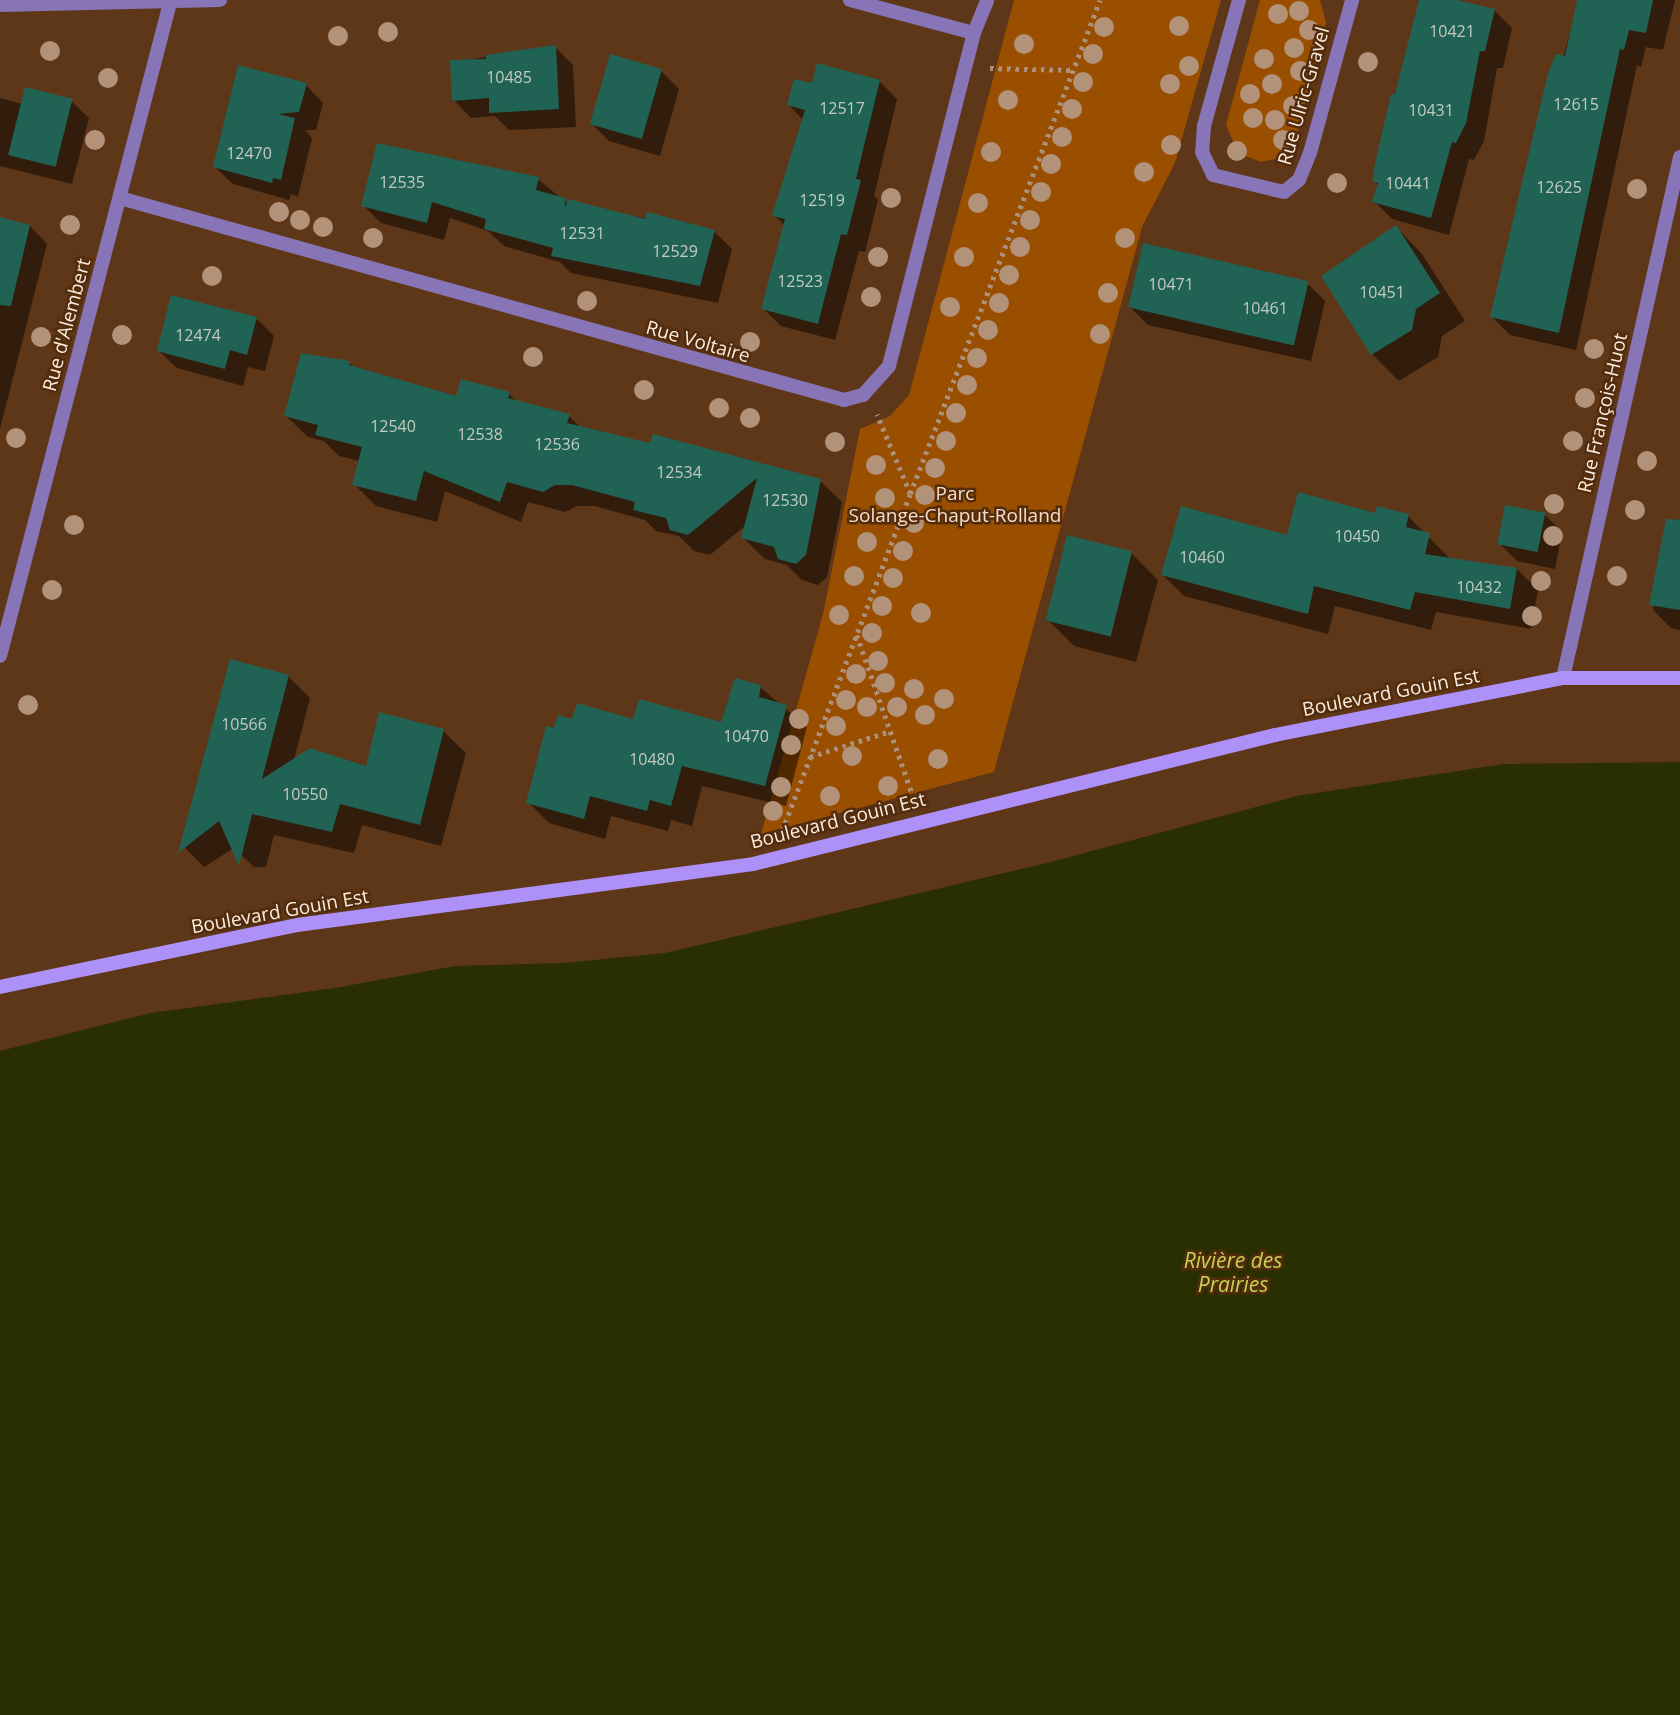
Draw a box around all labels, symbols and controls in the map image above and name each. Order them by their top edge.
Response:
house number: 10421 [1429,21,1475,41]
street label: Rue Ulric-Gravel [1273,24,1335,168]
house number: 10485 [486,67,532,87]
house number: 12615 [1553,94,1599,114]
house number: 12517 [819,98,865,118]
house number: 10431 [1408,100,1454,120]
house number: 12470 [226,143,272,163]
house number: 12535 [379,172,425,192]
house number: 10441 [1385,173,1431,193]
house number: 12625 [1536,177,1582,197]
house number: 12519 [799,190,845,210]
house number: 12531 [559,223,605,243]
house number: 12529 [652,241,698,261]
street label: Rue d'Alembert [38,256,96,394]
house number: 12523 [777,271,823,291]
house number: 10471 [1148,274,1194,294]
house number: 10451 [1359,282,1405,302]
house number: 10461 [1242,298,1288,318]
street label: Rue Voltaire [643,316,753,368]
house number: 12474 [175,325,221,345]
street label: Rue François-Huot [1574,331,1632,495]
house number: 12540 [370,416,416,436]
house number: 12538 [457,424,503,444]
house number: 12536 [534,434,580,454]
house number: 12534 [656,462,702,482]
park label: Parc Solange-Chaput-Rolland [849,483,1061,527]
house number: 12530 [762,490,808,510]
house number: 10450 [1334,526,1380,546]
house number: 10460 [1179,547,1225,567]
house number: 10432 [1456,577,1502,597]
street label: Boulevard Gouin Est [1301,665,1481,721]
house number: 10566 [221,714,267,734]
house number: 10470 [723,726,769,746]
house number: 10480 [629,749,675,769]
house number: 10550 [282,784,328,804]
street label: Boulevard Gouin Est [748,788,928,854]
street label: Boulevard Gouin Est [189,885,371,939]
water label: Rivière des Prairies [1184,1247,1282,1297]

